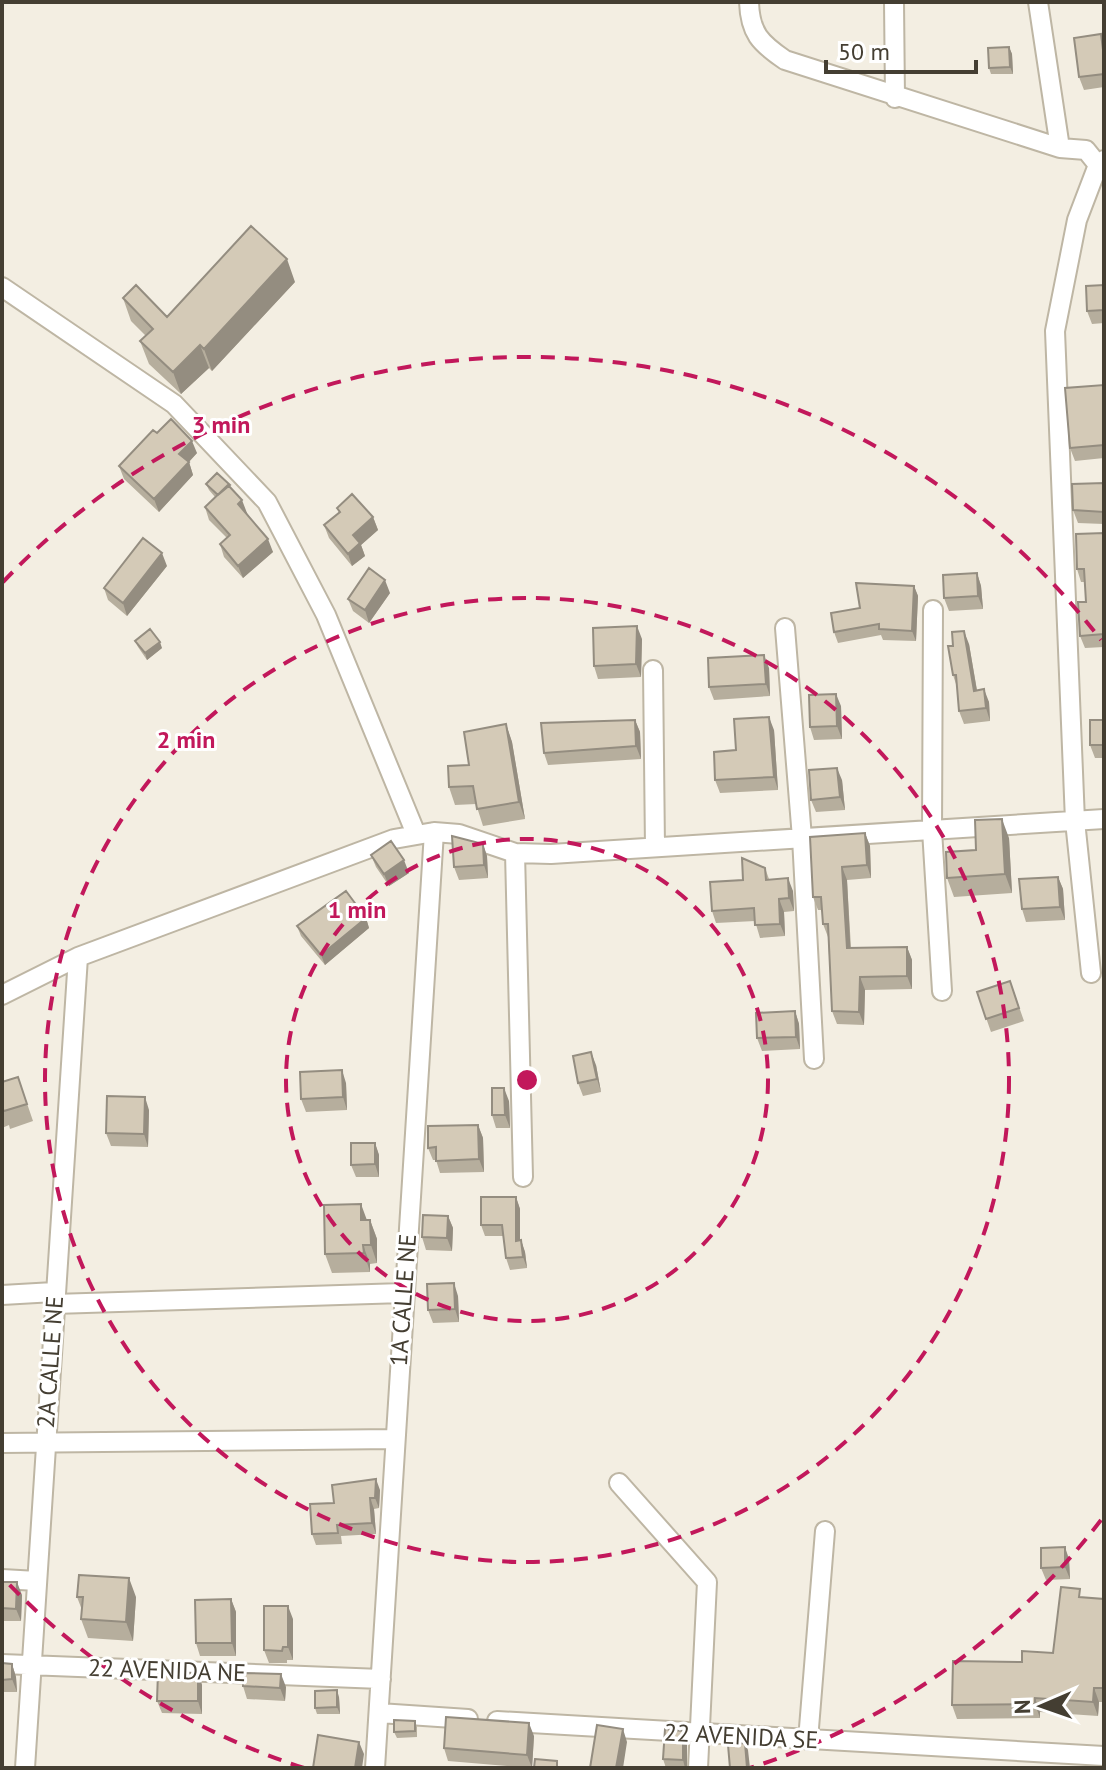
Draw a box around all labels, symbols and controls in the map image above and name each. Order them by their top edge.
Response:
scale bar [826,24,976,74]
text: 50 m [838,36,890,67]
text: 3 min [192,409,250,440]
text: 2 min [157,724,215,755]
text: 1 min [328,894,386,925]
centre of rings [513,1066,541,1094]
street label: 1A CALLE NE [383,1233,423,1367]
street label: 2A CALLE NE [30,1295,70,1429]
street label: 22 AVENIDA NE [88,1652,246,1688]
north arrow [1002,1666,1082,1746]
text: N [1008,1699,1036,1714]
street label: 22 AVENIDA SE [663,1716,819,1756]

